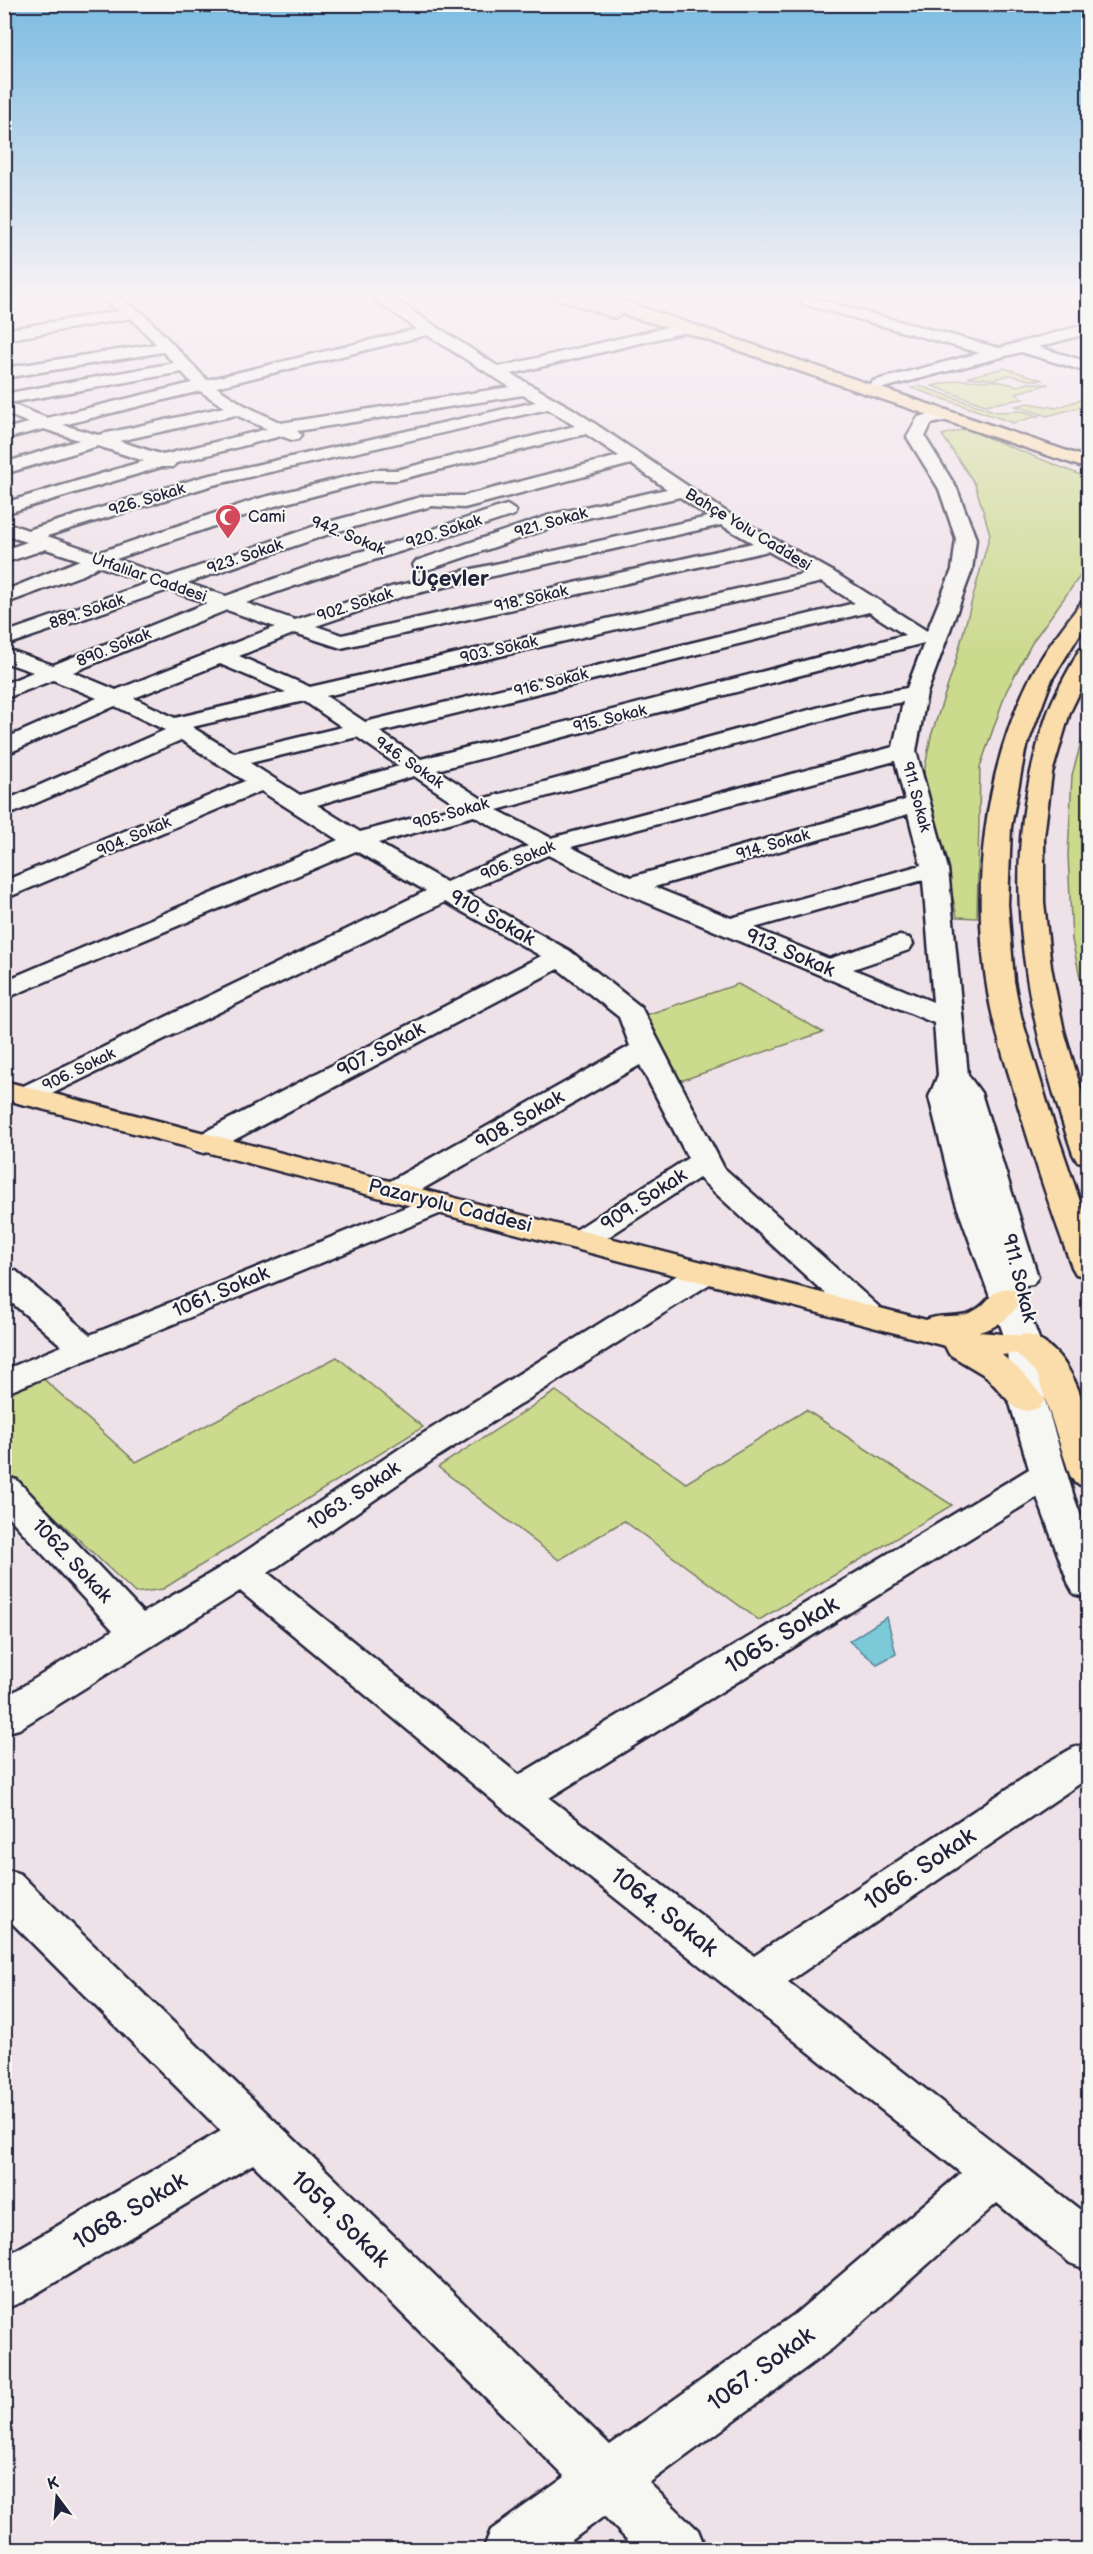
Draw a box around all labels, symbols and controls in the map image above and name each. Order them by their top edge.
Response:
street label: 926. Sokak [107,479,188,521]
street label: Bahçe Yolu Caddesi [681,485,815,575]
mosque icon: Cami [213,502,243,540]
street label: 921. Sokak [512,503,590,542]
place label: Cami [248,508,285,527]
street label: 920. Sokak [404,511,484,553]
street label: 942. Sokak [308,512,388,560]
street label: 923. Sokak [205,535,285,579]
street label: Urfalılar Caddesi [89,549,209,607]
district label: Üçevler [411,565,489,593]
street label: 918. Sokak [492,581,570,617]
street label: 902. Sokak [315,584,395,626]
street label: 889. Sokak [47,590,127,634]
street label: 890. Sokak [74,624,154,671]
street label: 903. Sokak [458,632,540,668]
street label: 916. Sokak [512,665,590,701]
street label: 915. Sokak [571,701,649,737]
street label: 946. Sokak [371,733,447,793]
street label: 911. Sokak [898,760,935,834]
street label: 905. Sokak [411,794,491,834]
street label: 904. Sokak [94,813,174,861]
street label: 914. Sokak [734,825,812,865]
street label: 906. Sokak [478,837,558,885]
street label: 910. Sokak [445,885,539,951]
street label: 913. Sokak [742,923,838,983]
street label: 907. Sokak [333,1017,429,1083]
street label: 906. Sokak [39,1044,119,1096]
street label: 908. Sokak [472,1085,569,1155]
street label: 909. Sokak [596,1163,692,1237]
street label: Pazaryolu Caddesi [366,1174,534,1238]
street label: 911. Sokak [996,1231,1042,1325]
street label: 1061. Sokak [169,1261,273,1323]
street label: 1063. Sokak [303,1456,405,1536]
street label: 1062. Sokak [27,1514,117,1608]
street label: 1065. Sokak [720,1590,844,1680]
street label: 1066. Sokak [859,1821,981,1917]
street label: 1064. Sokak [605,1861,724,1963]
street label: 1059. Sokak [284,2165,396,2274]
street label: 1068. Sokak [68,2166,192,2256]
street label: 1067. Sokak [702,2320,820,2418]
north arrow [27,2467,87,2527]
text: K [45,2473,61,2495]

